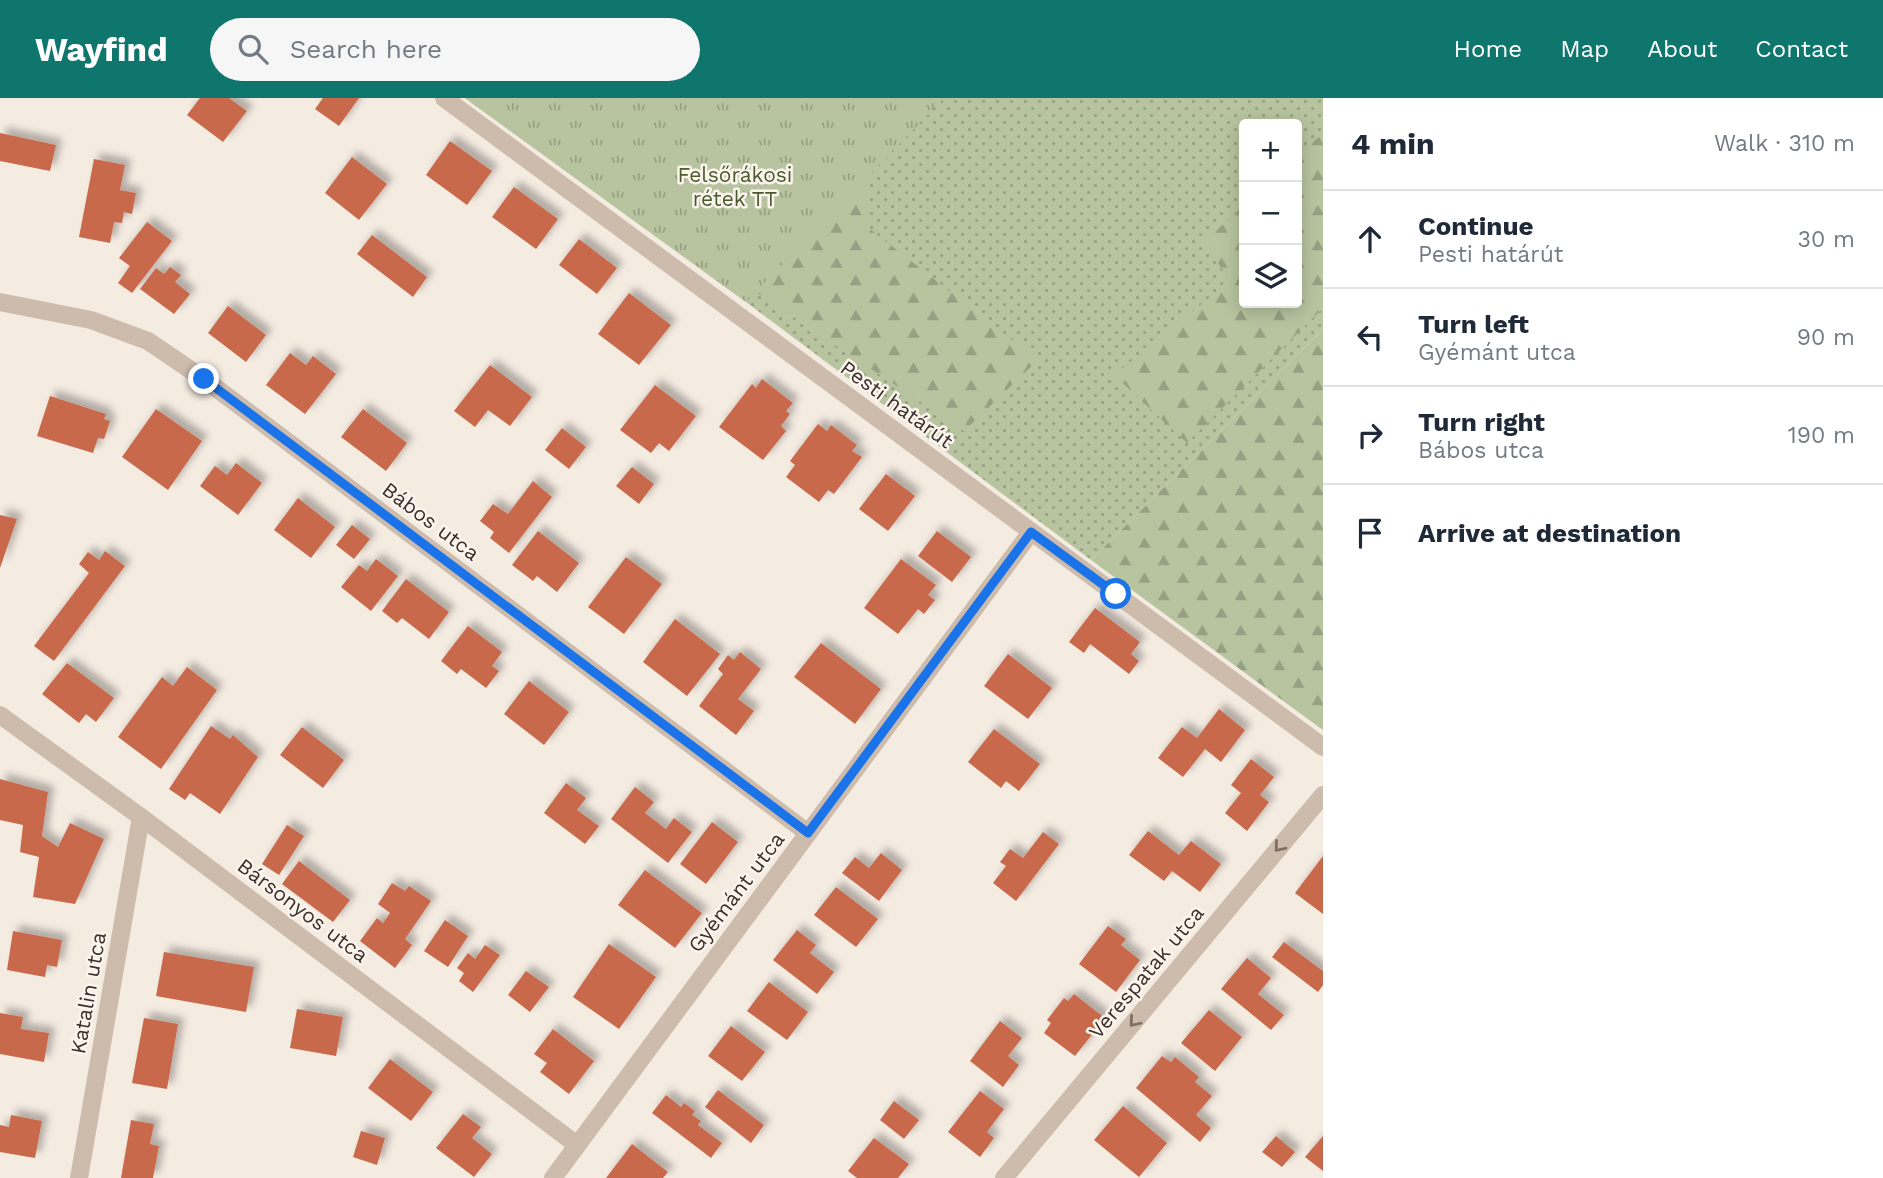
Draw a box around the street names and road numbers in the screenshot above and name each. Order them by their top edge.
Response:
street label: Pesti határút [836,355,958,453]
street label: Bábos utca [378,476,485,566]
street label: Gyémánt utca [683,827,789,957]
street label: Bársonyos utca [233,853,373,967]
street label: Verespatak utca [1083,900,1209,1043]
street label: Katalin utca [65,930,111,1056]

